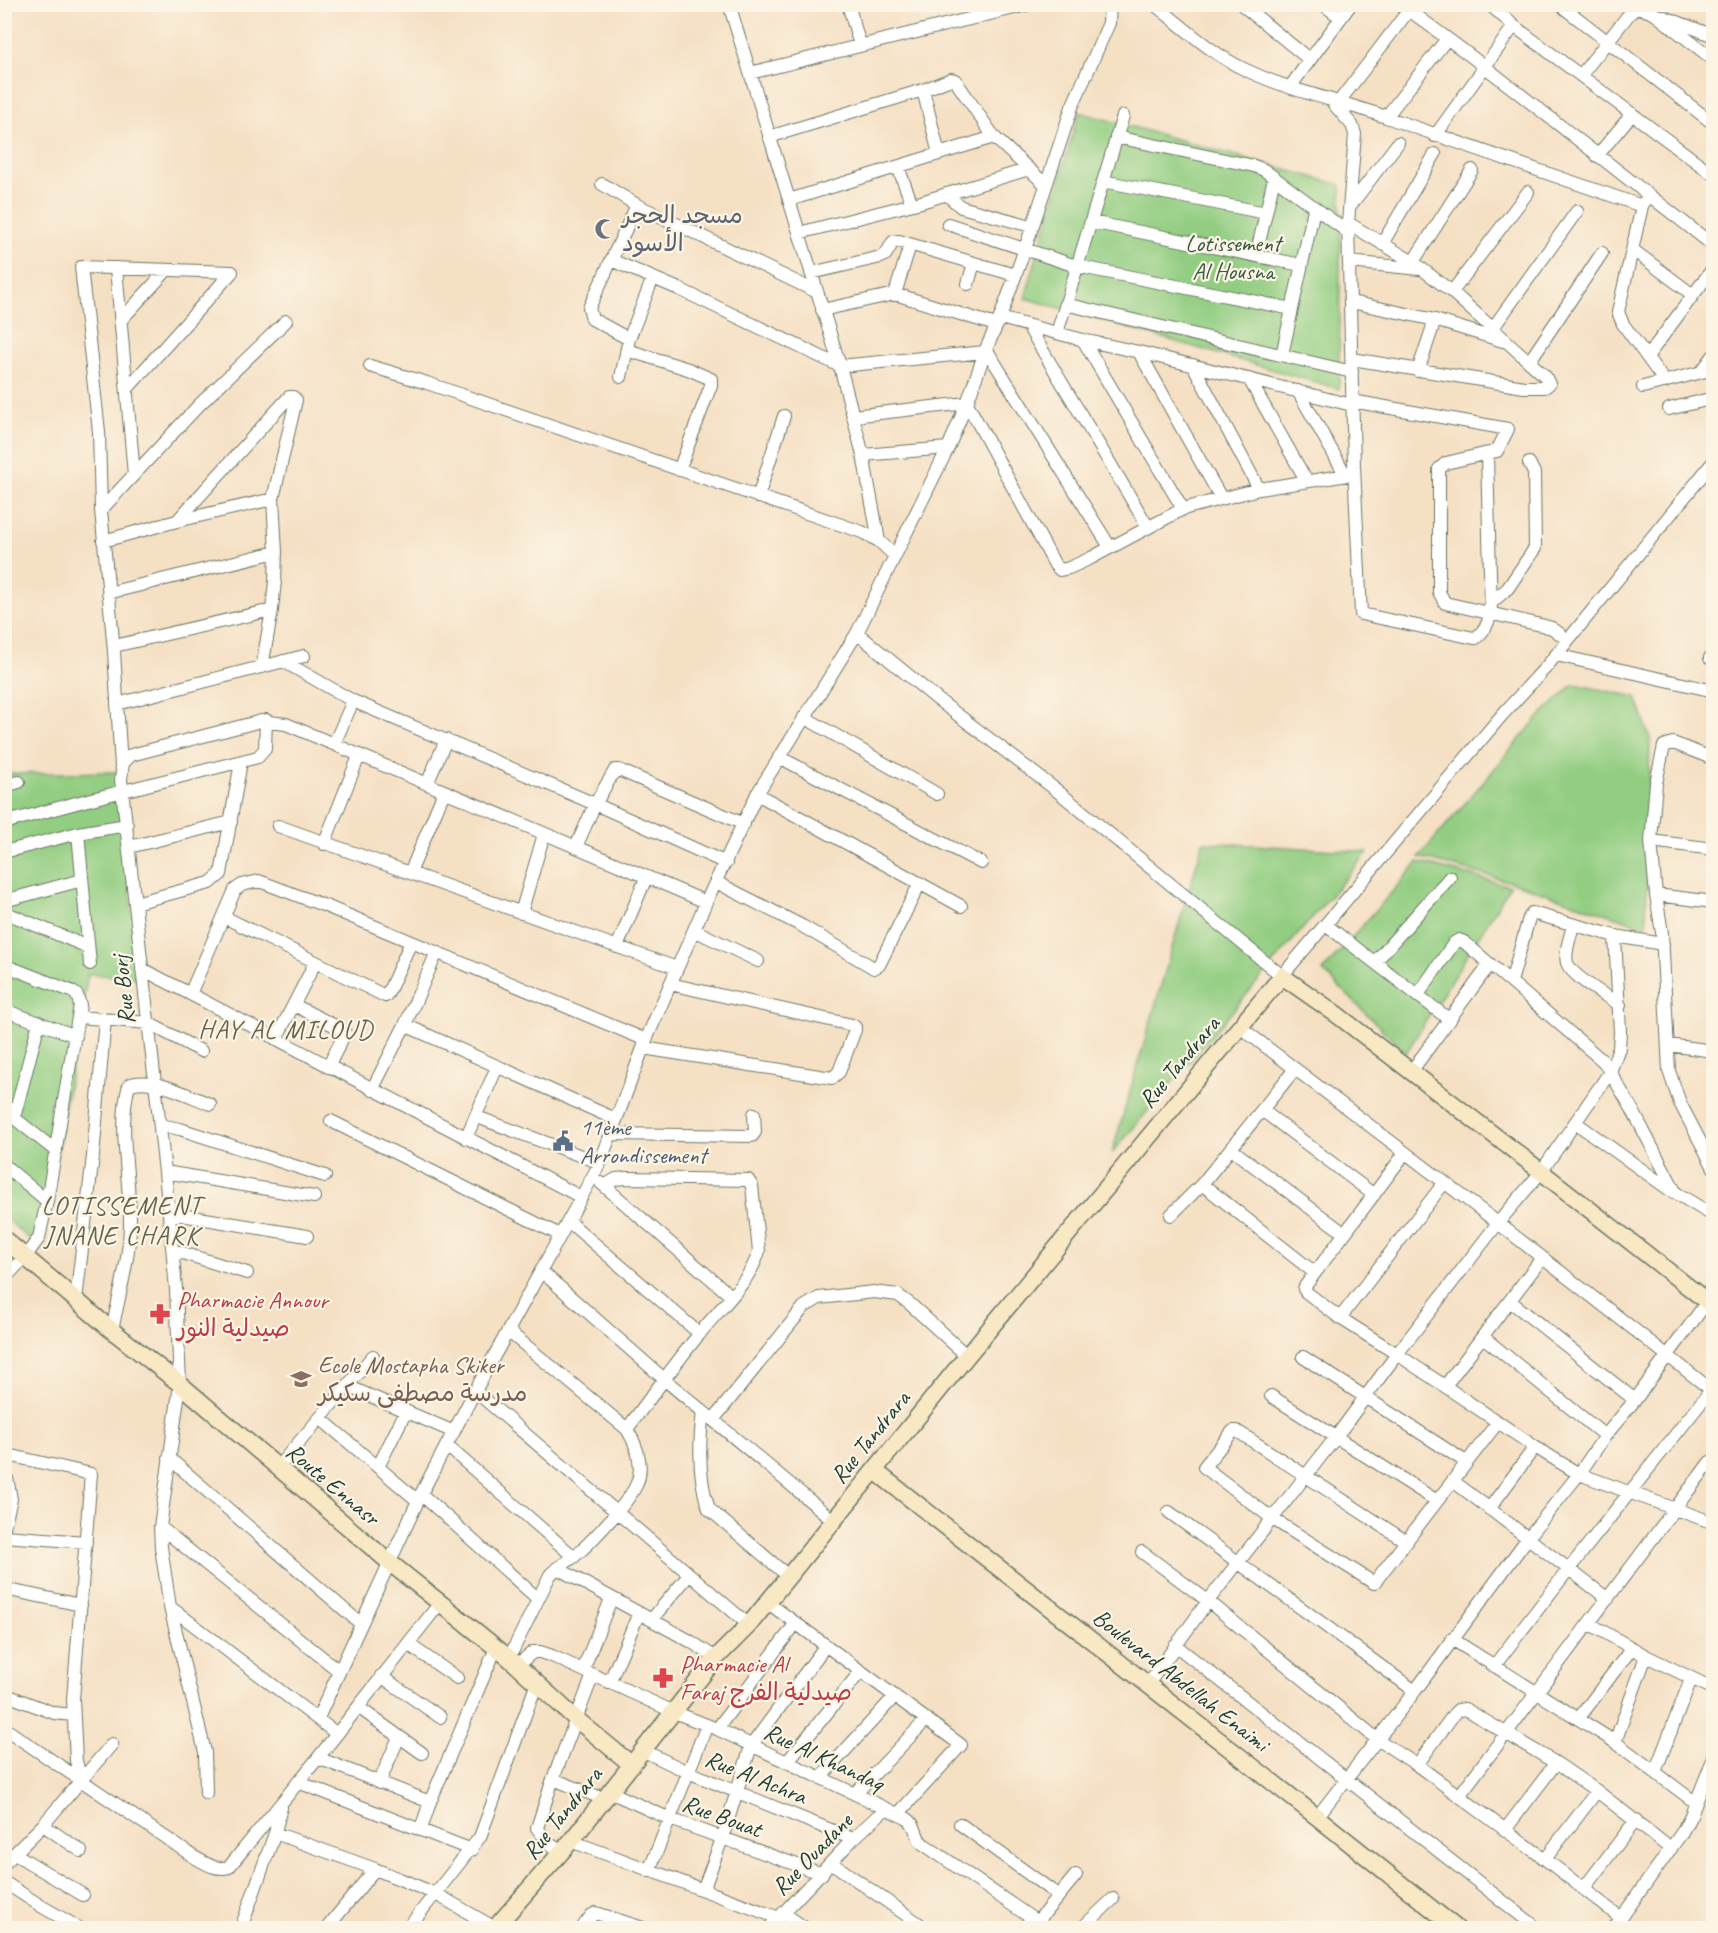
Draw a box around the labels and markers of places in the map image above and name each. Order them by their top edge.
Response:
place label: مسجد الحجر الأسود [620,200,743,258]
mosque icon: مسجد الحجر الأسود [593,217,617,241]
place label: 11ème Arrondissement [580,1112,709,1170]
public building icon: 11ème Arrondissement [551,1129,575,1153]
place label: Pharmacie Annour صيدلية النور [175,1285,330,1344]
pharmacy icon: Pharmacie Annour صيدلية النور [148,1302,172,1326]
place label: Ecole Mostapha Skiker مدرسة مصطفى سكيكر [316,1350,527,1408]
school or university icon: Ecole Mostapha Skiker مدرسة مصطفى سكيكر [289,1367,313,1391]
place label: Pharmacie Al Faraj صيدلية الفرج [680,1649,852,1708]
pharmacy icon: Pharmacie Al Faraj صيدلية الفرج [651,1666,675,1690]

